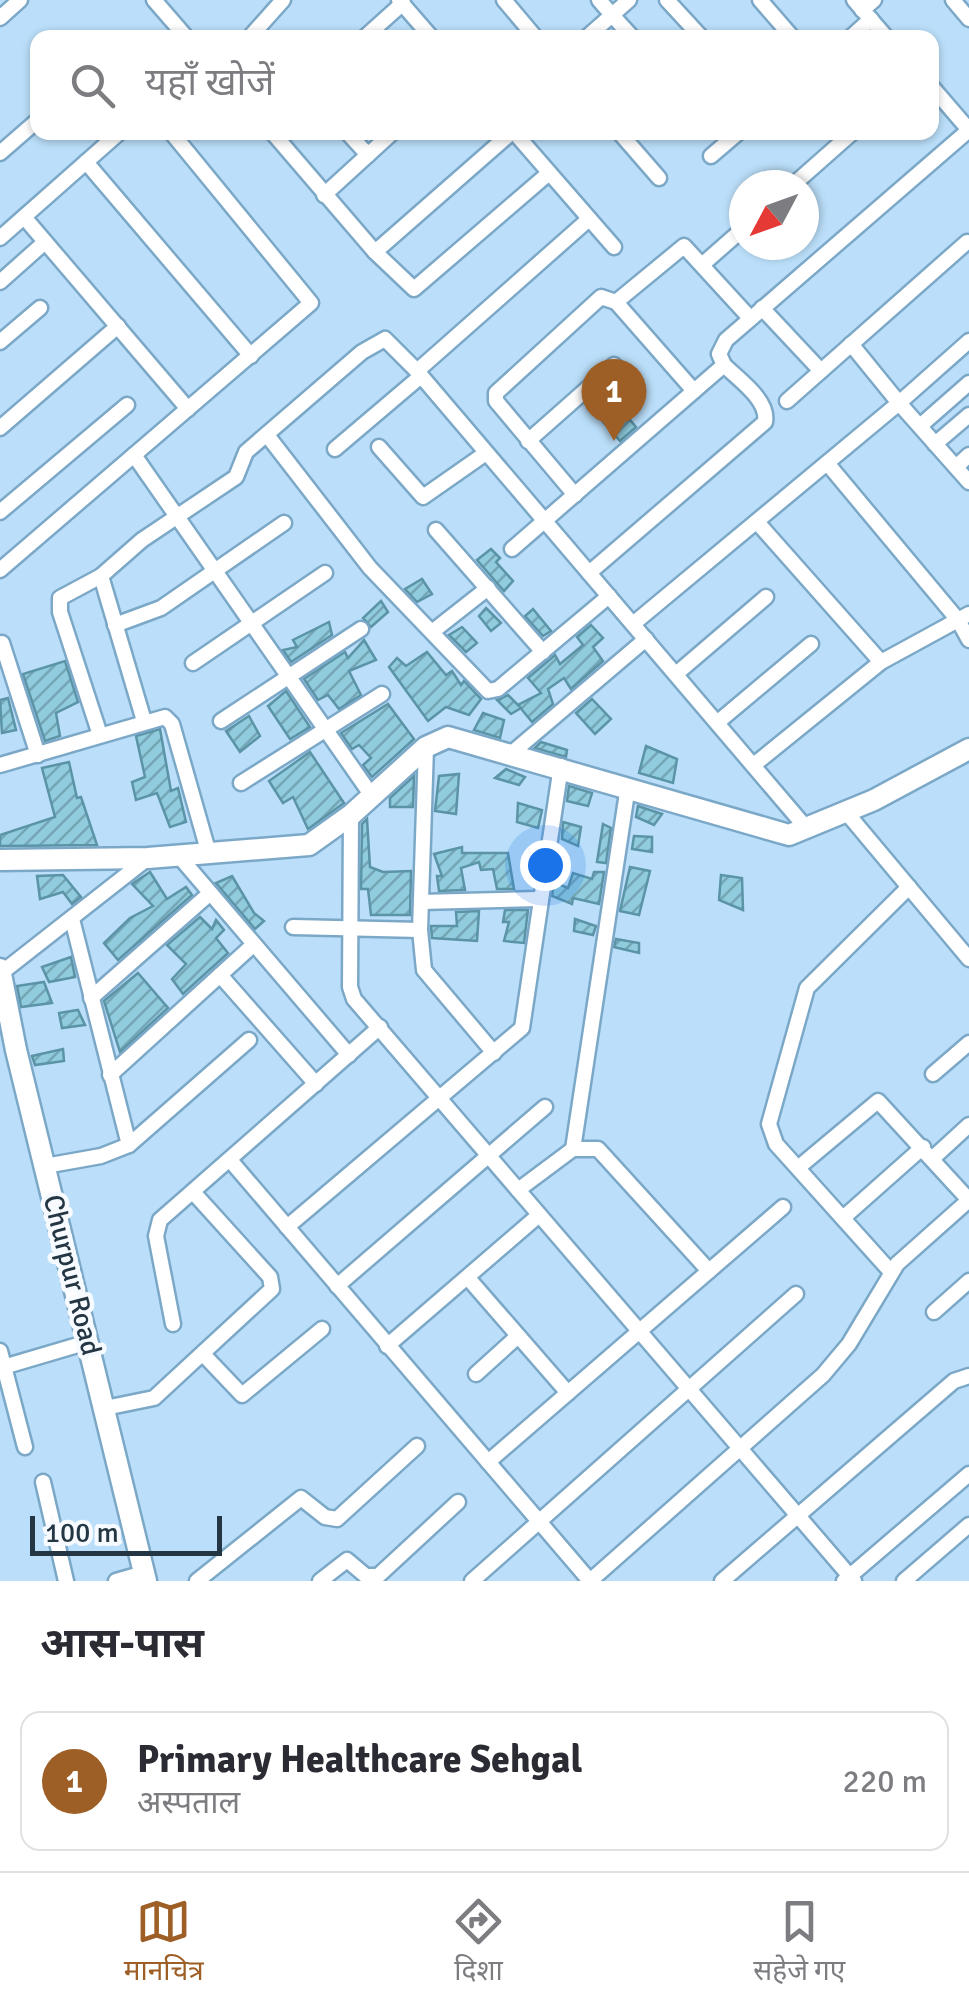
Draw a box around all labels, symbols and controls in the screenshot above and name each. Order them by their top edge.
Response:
search box [30,30,939,140]
icon: search [65,58,120,113]
text: यहाँ खोजें [145,59,275,106]
north arrow [729,170,819,260]
pin: 1 [582,358,646,441]
your location [520,840,571,891]
street label: Churpur Road [36,1191,108,1359]
scale bar [30,1511,222,1556]
text: 100 m [45,1516,119,1550]
text: आस-पास [40,1618,204,1669]
text: Primary Healthcare Sehgal [137,1736,582,1783]
text: 1 [66,1762,83,1801]
text: 220 m [843,1762,927,1801]
text: अस्पताल [137,1783,240,1822]
tab: मानचित्र [124,1894,204,1991]
tab: दिशा [451,1894,506,1991]
tab: सहेजे गए [753,1894,845,1991]

